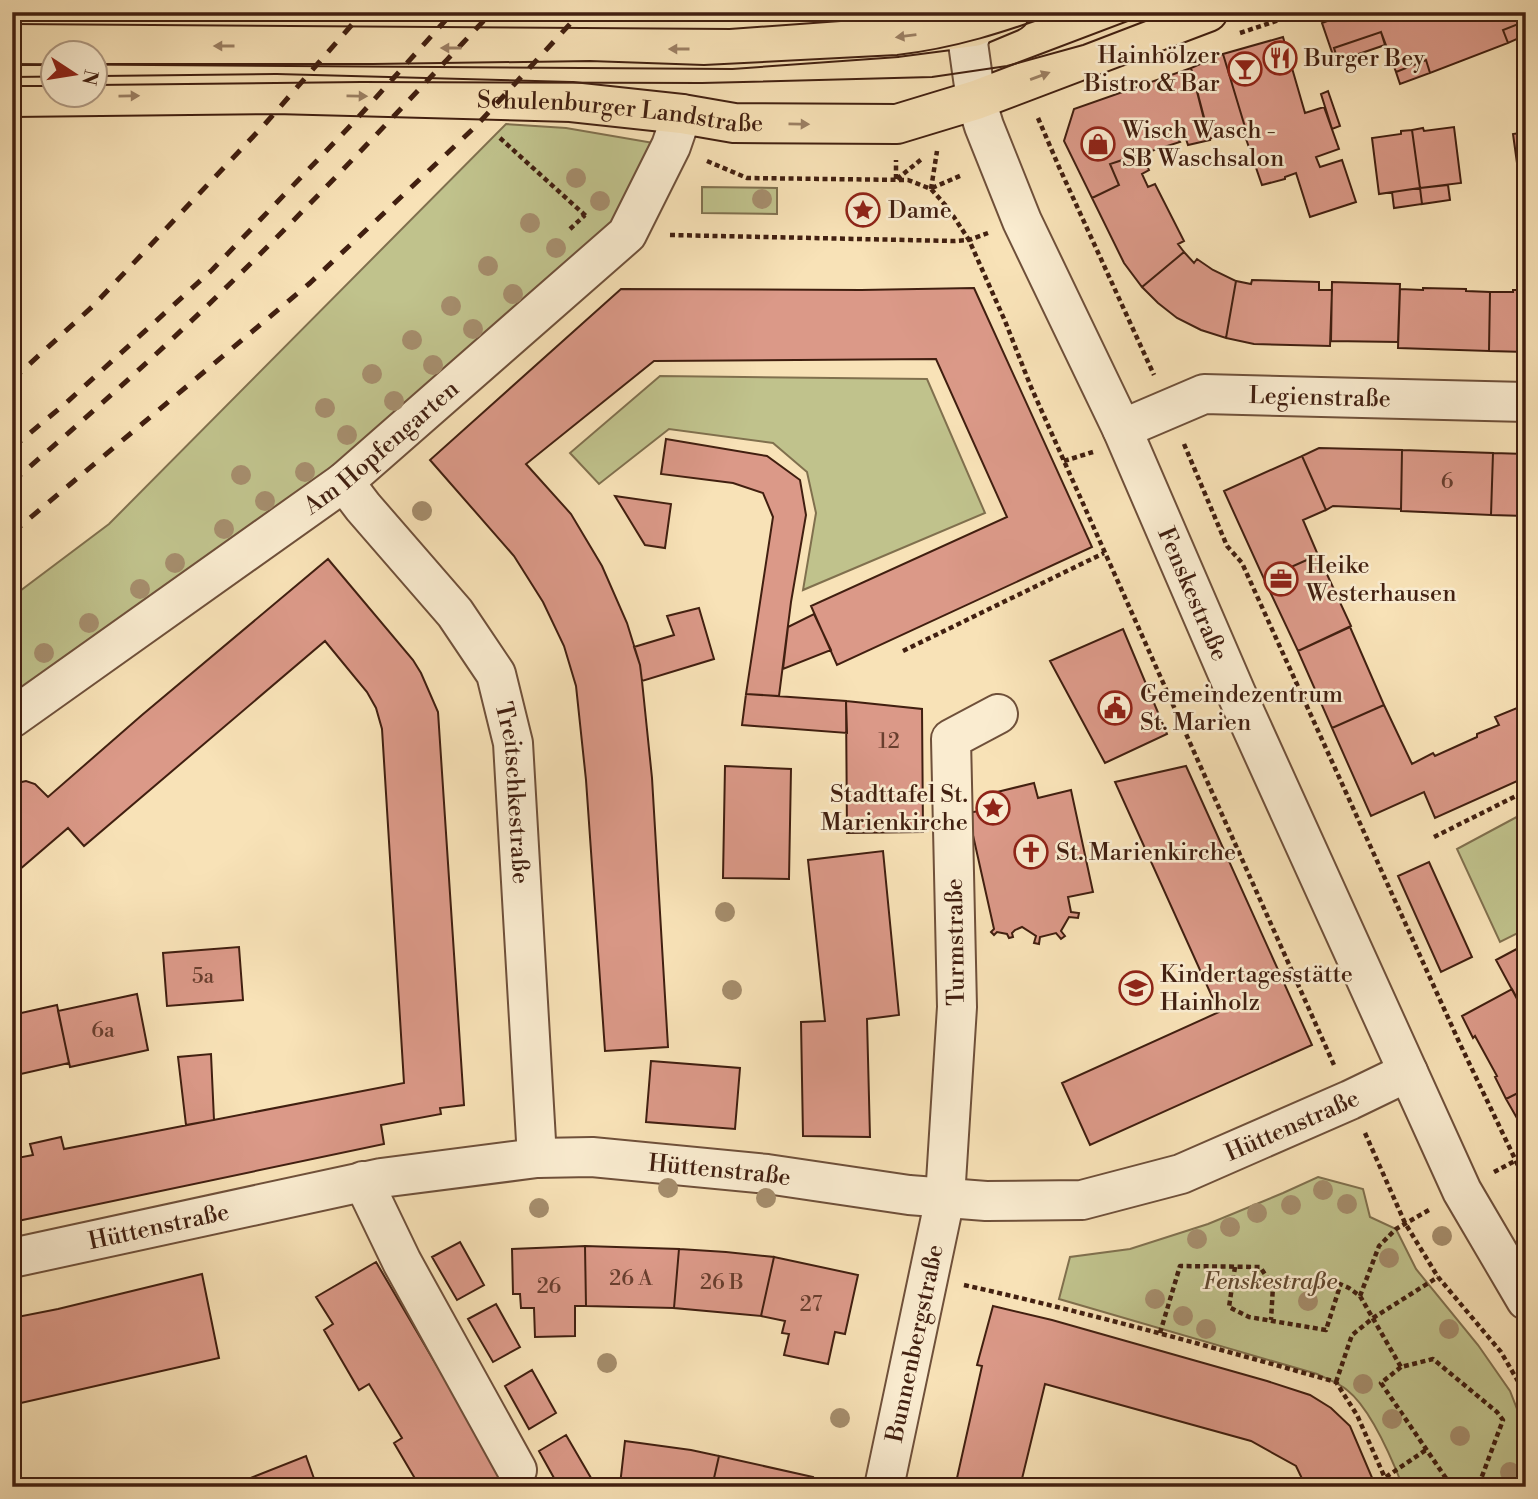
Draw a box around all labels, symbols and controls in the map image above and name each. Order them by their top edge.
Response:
one-way arrow [895,30,917,41]
north arrow [38,38,108,108]
restaurant icon: Burger Bey [1261,39,1299,77]
one-way arrow [213,40,235,52]
place label: Hainhölzer Bistro & Bar [1083,41,1220,99]
one-way arrow [440,42,462,53]
one-way arrow [668,43,690,55]
place label: Burger Bey [1303,44,1425,74]
bar icon: Hainhölzer Bistro & Bar [1226,50,1264,88]
text: N [76,67,103,87]
one-way arrow [1030,70,1051,81]
street label: Schulenburger Landstraße [477,85,763,140]
one-way arrow [119,90,141,102]
one-way arrow [346,91,368,102]
place label: Wisch Wasch - SB Waschsalon [1121,116,1284,174]
one-way arrow [788,118,810,130]
shop icon: Wisch Wasch - SB Waschsalon [1079,125,1117,163]
place icon: Dame [844,191,882,229]
place label: Dame [888,196,952,226]
street label: Am Hopfengarten [297,374,466,522]
street label: Legienstraße [1248,381,1391,415]
house number: 6 [1441,469,1454,495]
street label: Fenskestraße [1150,523,1234,666]
place label: Heike Westerhausen [1305,551,1457,609]
office icon: Heike Westerhausen [1262,560,1300,598]
place label: Gemeindezentrum St. Marien [1140,680,1343,738]
public building icon: Gemeindezentrum St. Marien [1096,689,1134,727]
street label: Treitschkestraße [487,699,535,885]
house number: 12 [878,729,900,755]
place label: Stadttafel St. Marienkirche [821,780,968,838]
place icon: Stadttafel St. Marienkirche [974,789,1012,827]
church icon: St. Marienkirche [1012,833,1050,871]
place label: St. Marienkirche [1056,838,1236,868]
street label: Turmstraße [940,878,972,1006]
place label: Kindertagesstätte Hainholz [1160,960,1353,1018]
house number: 5a [192,964,214,990]
school or university icon: Kindertagesstätte Hainholz [1117,969,1155,1007]
house number: 6a [91,1018,115,1044]
street label: Hüttenstraße [1221,1084,1365,1169]
street label: Hüttenstraße [647,1149,793,1193]
street label: Hüttenstraße [86,1197,232,1257]
street label: Bunnenbergstraße [880,1242,951,1446]
house number: 26 A [609,1266,653,1292]
park label: Fenskestraße [1202,1267,1338,1297]
house number: 26 B [700,1270,744,1296]
house number: 26 [537,1274,562,1300]
house number: 27 [800,1292,823,1318]

